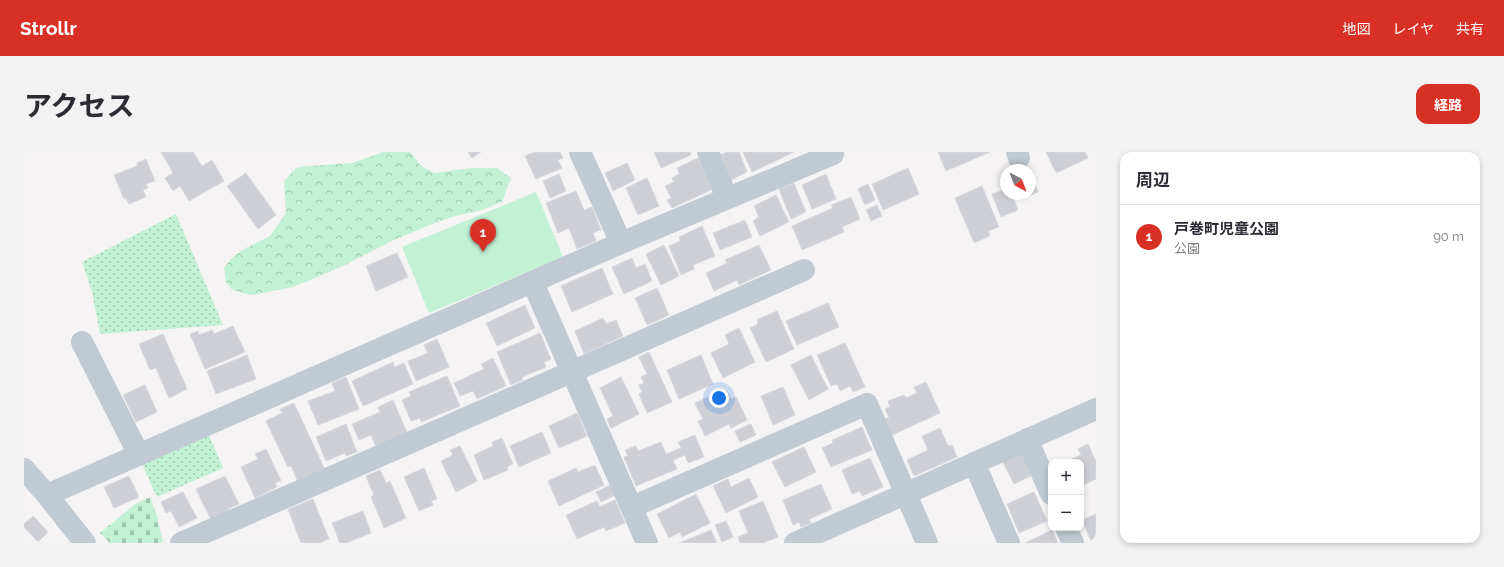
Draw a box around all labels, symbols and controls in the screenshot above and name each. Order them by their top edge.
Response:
text: Strollr [20,17,77,39]
text: 地図 [1342,21,1370,37]
text: レイヤ [1392,21,1434,37]
text: 共有 [1456,21,1484,37]
button: 経路 [1416,84,1480,124]
text: アクセス [24,90,135,123]
north arrow [1000,164,1036,200]
text: 周辺 [1136,170,1170,190]
pin: 1 [470,219,496,252]
text: 戸巻町児童公園 [1174,220,1279,238]
text: 1 [1146,229,1152,244]
text: 90 m [1433,229,1464,244]
text: 公園 [1174,241,1200,256]
your location [709,388,729,408]
map controls [1048,459,1084,531]
button: + [1048,459,1084,495]
button: − [1048,495,1084,531]

